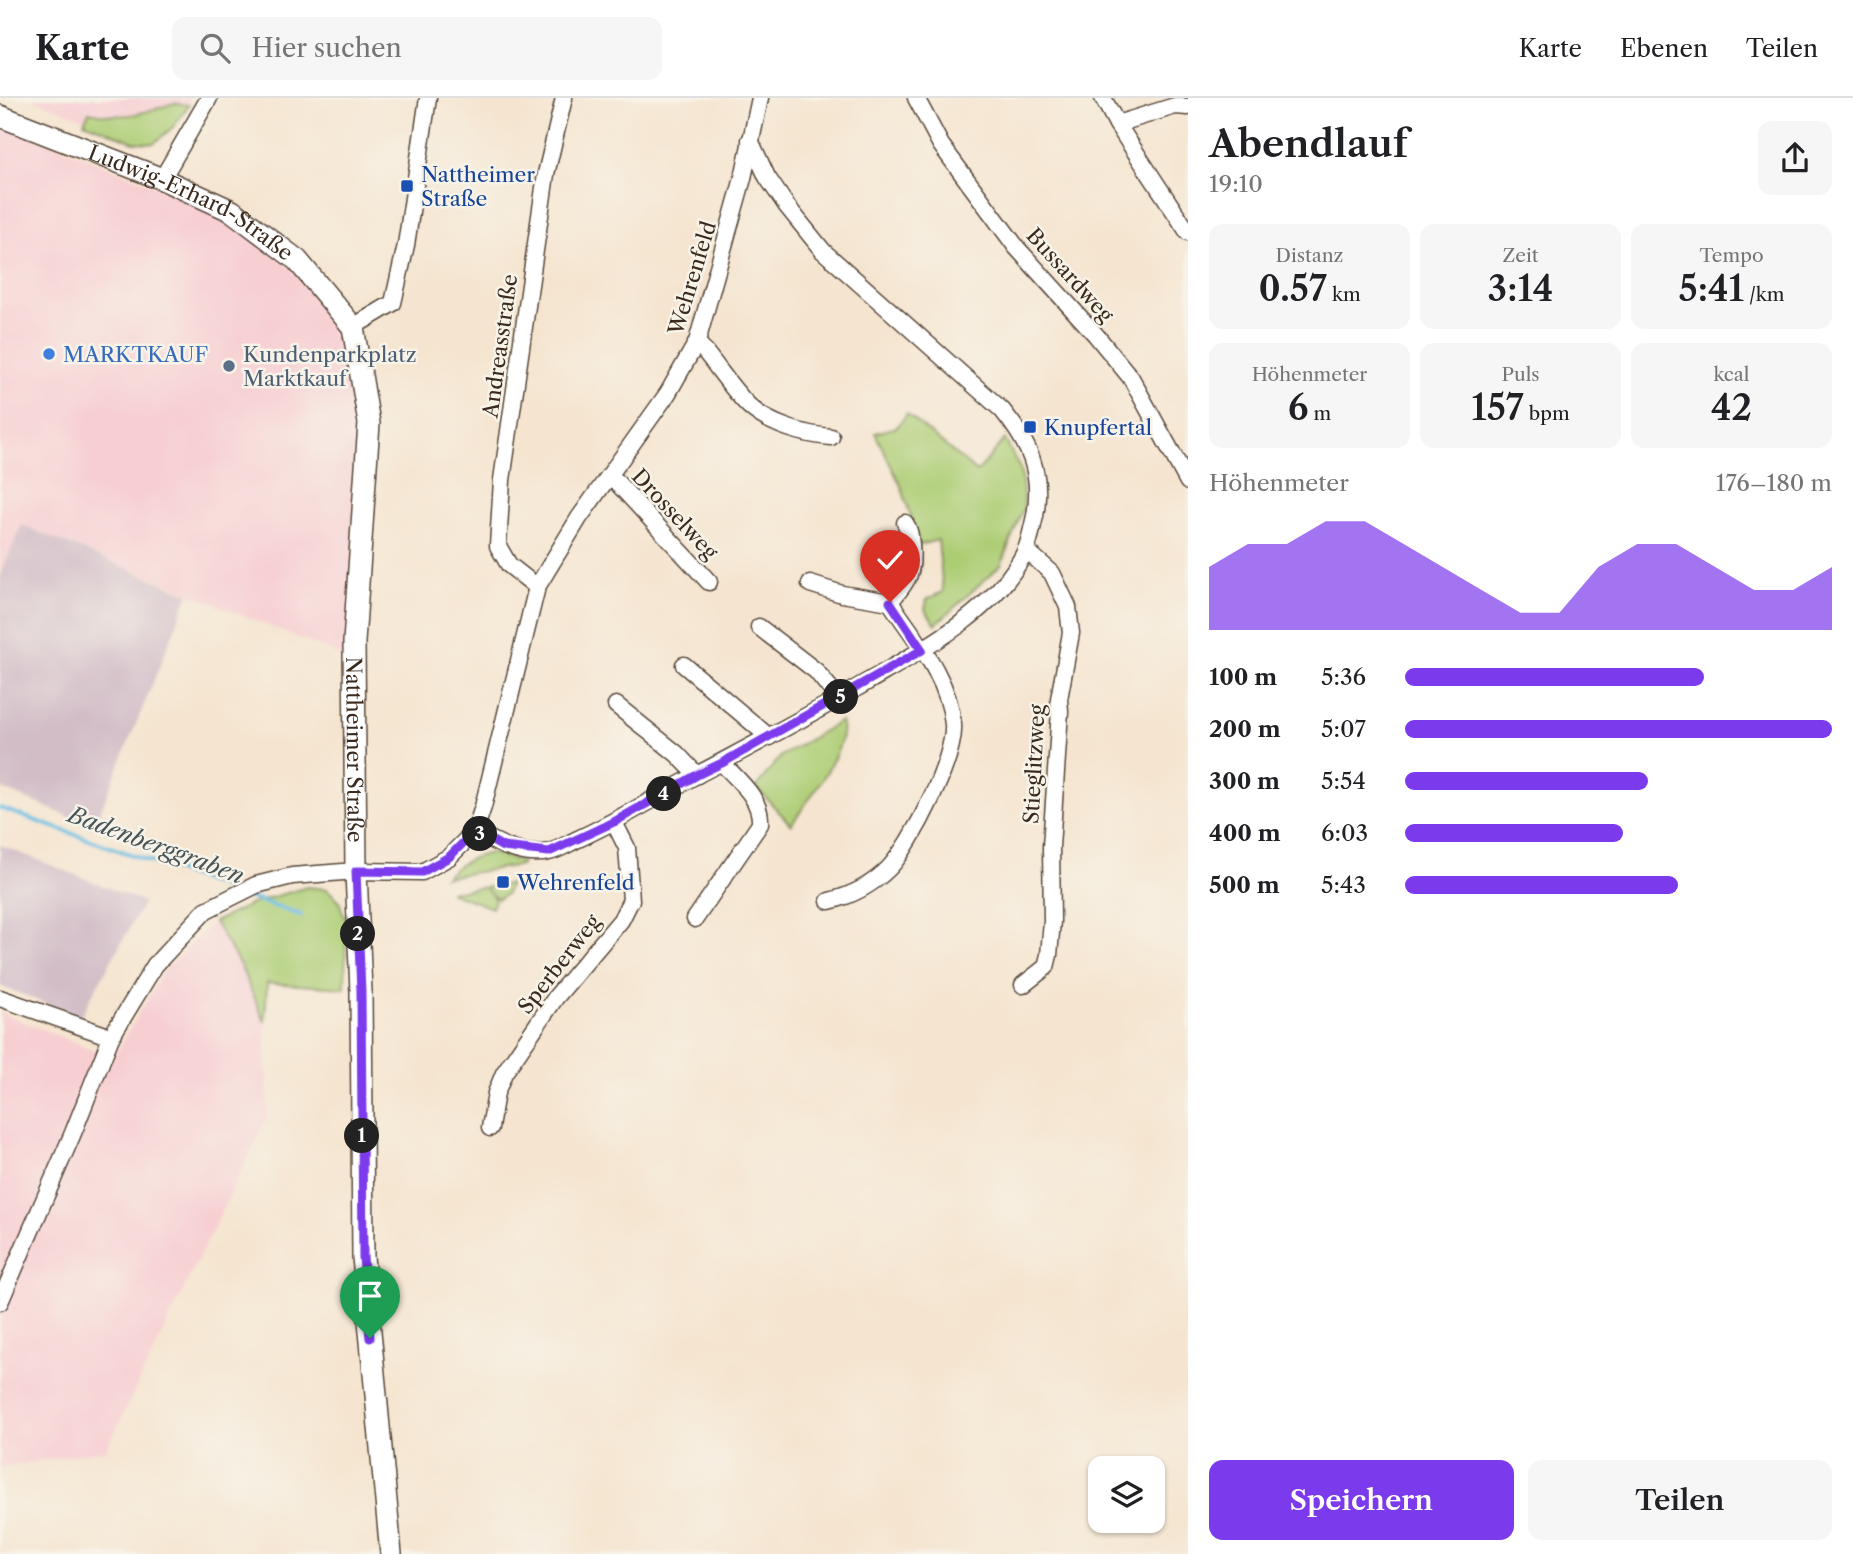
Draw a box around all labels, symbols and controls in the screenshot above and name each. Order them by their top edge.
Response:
search box [172,17,662,80]
text: Karte [35,28,130,69]
icon: search [196,29,234,67]
text: Hier suchen [252,32,402,64]
text: Karte [1519,34,1582,63]
text: Ebenen [1620,34,1708,63]
text: Teilen [1746,34,1818,63]
text: Abendlauf [1209,120,1408,167]
button: share [1758,121,1832,195]
street label: Ludwig-Erhard-Straße [85,139,298,265]
place label: Nattheimer Straße [421,162,535,211]
text: 19:10 [1209,170,1263,198]
marker: Nattheimer Straße [399,178,415,194]
street label: Wehrenfeld [663,218,721,339]
street label: Bussardweg [1021,223,1119,328]
text: Distanz [1276,244,1343,267]
text: Zeit [1503,244,1539,267]
text: Tempo [1699,244,1764,267]
text: 0.57 [1258,267,1327,310]
text: 3:14 [1488,267,1553,310]
text: 5:41 [1679,267,1744,310]
street label: Andreasstraße [477,273,522,420]
text: km [1327,283,1361,306]
text: /km [1744,283,1784,306]
place label: MARKTKAUF [63,342,208,367]
place label: Kundenparkplatz Marktkauf [243,342,417,391]
marker: MARKTKAUF [41,346,57,362]
marker: Kundenparkplatz Marktkauf [221,358,237,374]
text: Höhenmeter [1252,363,1367,386]
text: Puls [1501,363,1540,386]
text: kcal [1714,363,1749,386]
text: 6 [1288,386,1309,429]
text: 157 [1471,386,1524,429]
text: 42 [1711,386,1752,429]
text: m [1309,402,1331,425]
text: bpm [1524,402,1570,425]
place label: Knupfertal [1044,415,1152,440]
marker: Knupfertal [1022,419,1038,435]
street label: Drosselweg [627,464,724,565]
text: Höhenmeter [1209,469,1349,497]
text: 176–180 m [1716,469,1832,497]
pin [860,530,920,602]
icon: check [871,541,909,579]
street label: Nattheimer Straße [342,657,368,843]
text: 100 m [1209,663,1277,691]
text: 5:36 [1321,663,1366,691]
pin: 5 [824,680,858,714]
text: 5 [835,685,846,708]
street label: Stieglitzweg [1018,703,1050,824]
text: 200 m [1209,715,1281,743]
text: 5:07 [1321,715,1366,743]
text: 300 m [1209,767,1280,795]
text: 5:54 [1321,767,1366,795]
pin: 4 [646,776,682,812]
text: 4 [658,782,669,805]
water label: Badenberggraben [62,800,248,890]
pin: 3 [462,816,498,852]
text: 400 m [1209,819,1281,847]
text: 6:03 [1321,819,1368,847]
text: 3 [474,822,485,845]
place label: Wehrenfeld [516,870,635,895]
text: 500 m [1209,871,1280,899]
text: 5:43 [1321,871,1366,899]
marker: Wehrenfeld [495,874,511,890]
street label: Sperberweg [513,909,606,1019]
pin: 2 [340,916,376,952]
text: 2 [352,922,363,945]
pin: 1 [344,1118,380,1154]
text: 1 [357,1124,366,1147]
pin [340,1266,400,1338]
icon: arrive [351,1277,389,1315]
map controls [1088,1456,1165,1533]
button: layers [1088,1456,1165,1533]
button: Speichern [1209,1460,1514,1540]
button: Teilen [1528,1460,1832,1540]

